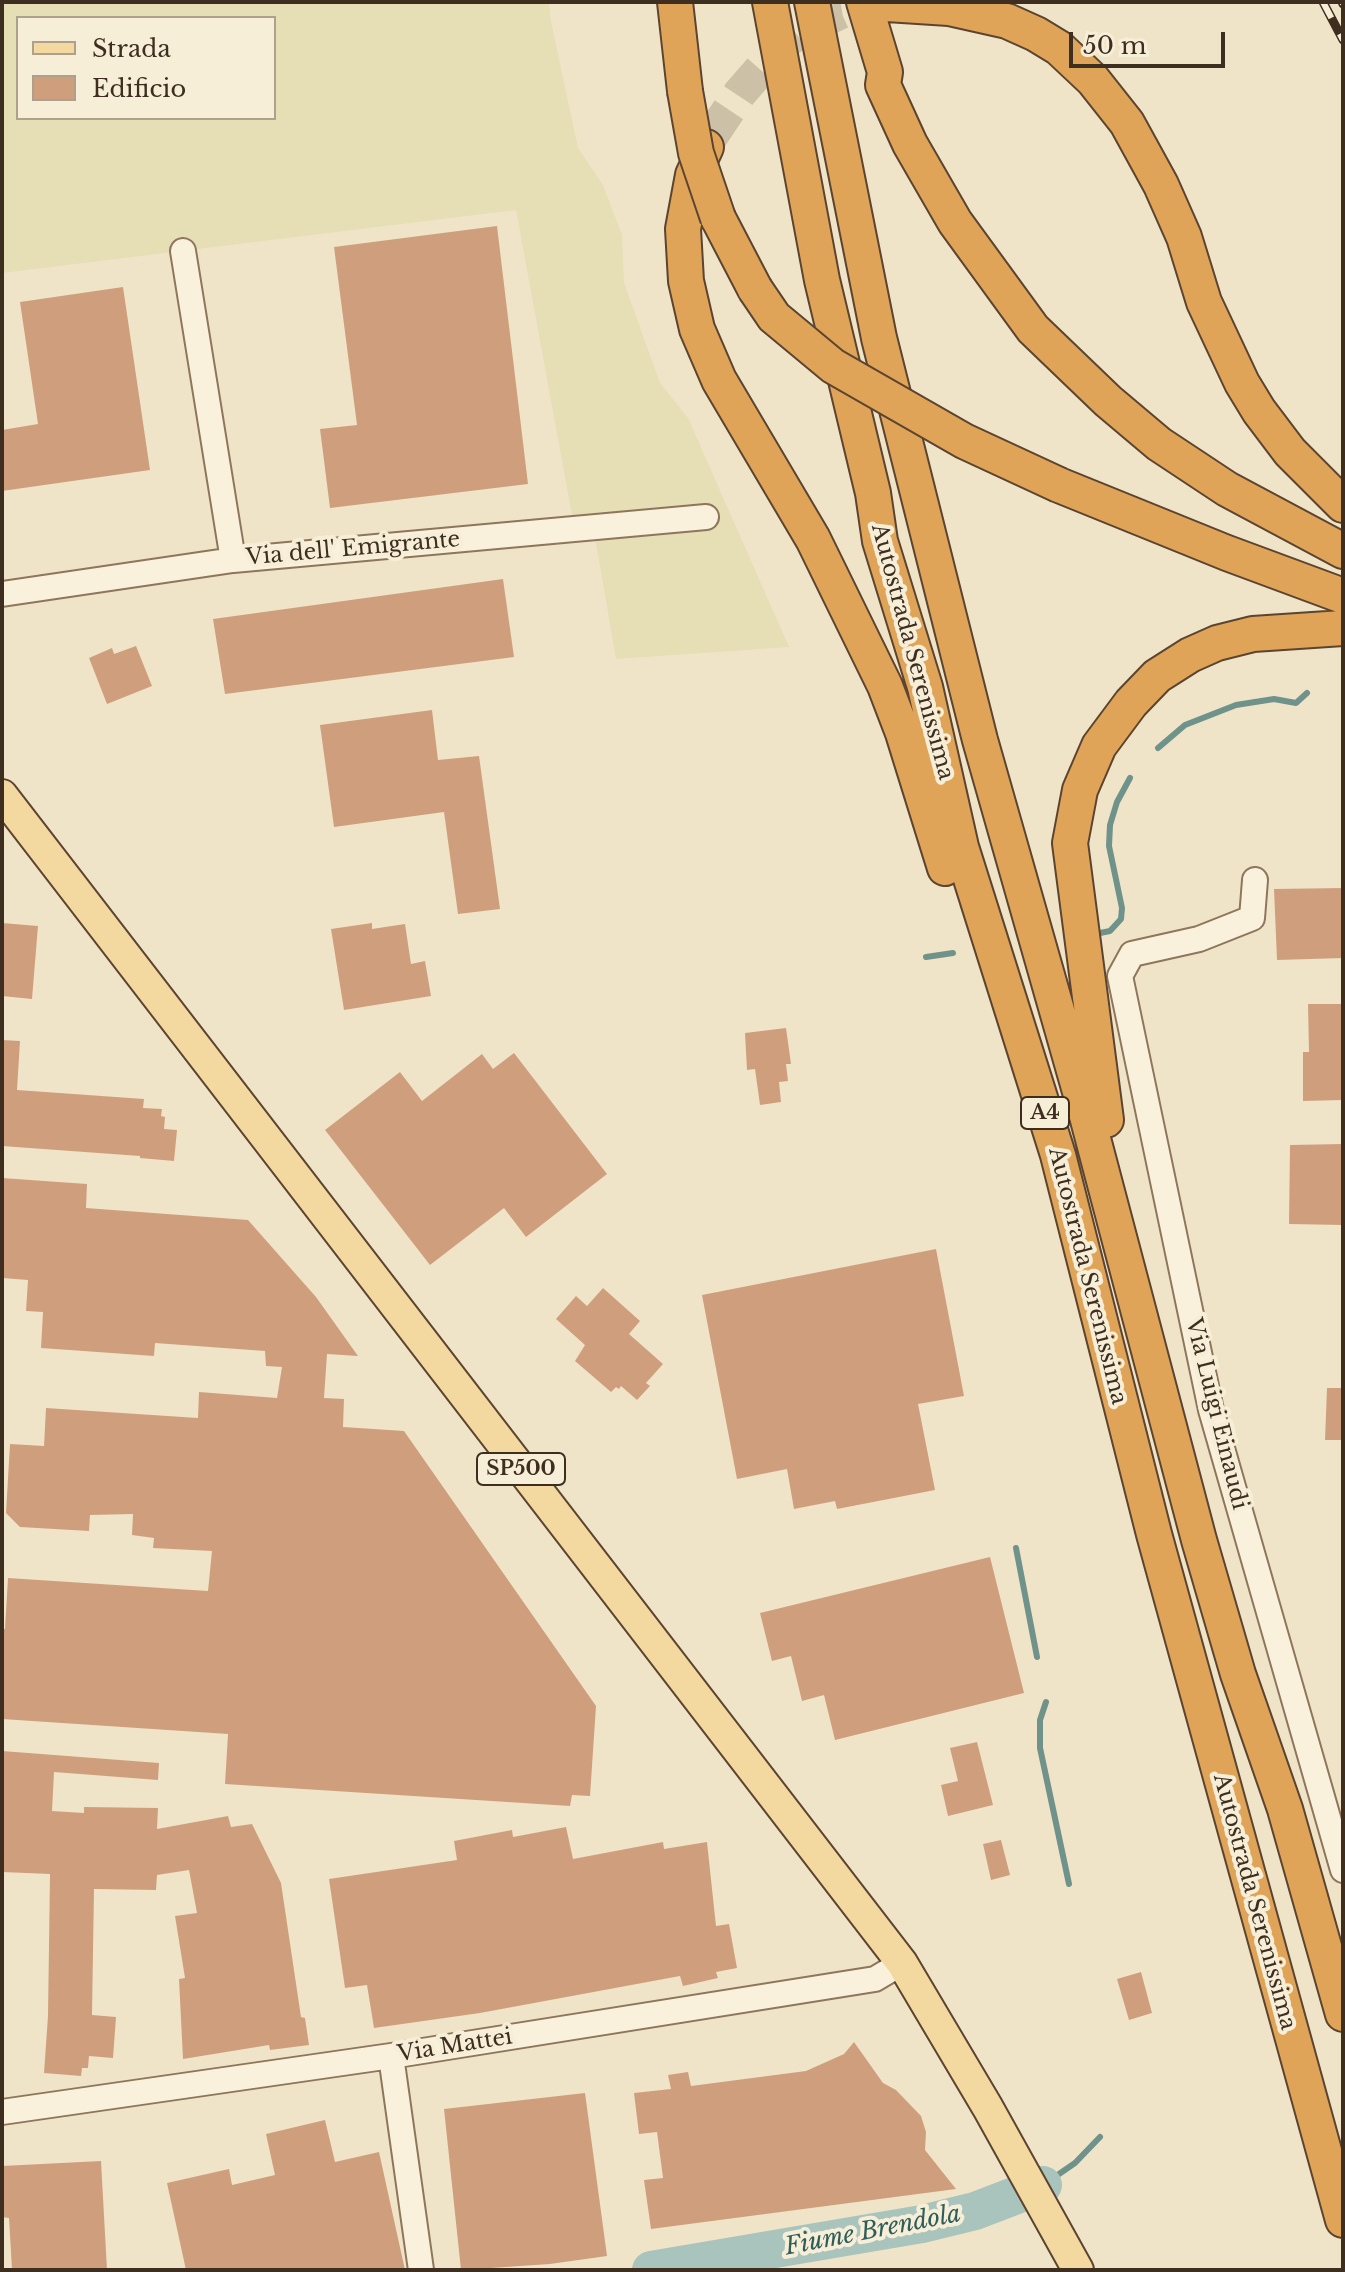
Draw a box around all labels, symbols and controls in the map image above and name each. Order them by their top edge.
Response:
legend [16,16,276,120]
scale bar [1073,16,1229,66]
text: 50 m [1083,31,1146,60]
text: Strada [92,34,171,63]
text: Edificio [92,74,186,103]
street label: Autostrada Serenissima [865,521,959,783]
street label: Via dell' Emigrante [245,526,461,572]
road number: A4 [1021,1097,1069,1129]
street label: Autostrada Serenissima [1042,1145,1132,1407]
street label: Via Luigi Einaudi [1179,1316,1253,1512]
road number: SP500 [477,1453,565,1485]
street label: Autostrada Serenissima [1207,1771,1301,2033]
street label: Via Mattei [396,2024,514,2068]
water label: Fiume Brendola [783,2200,963,2262]

